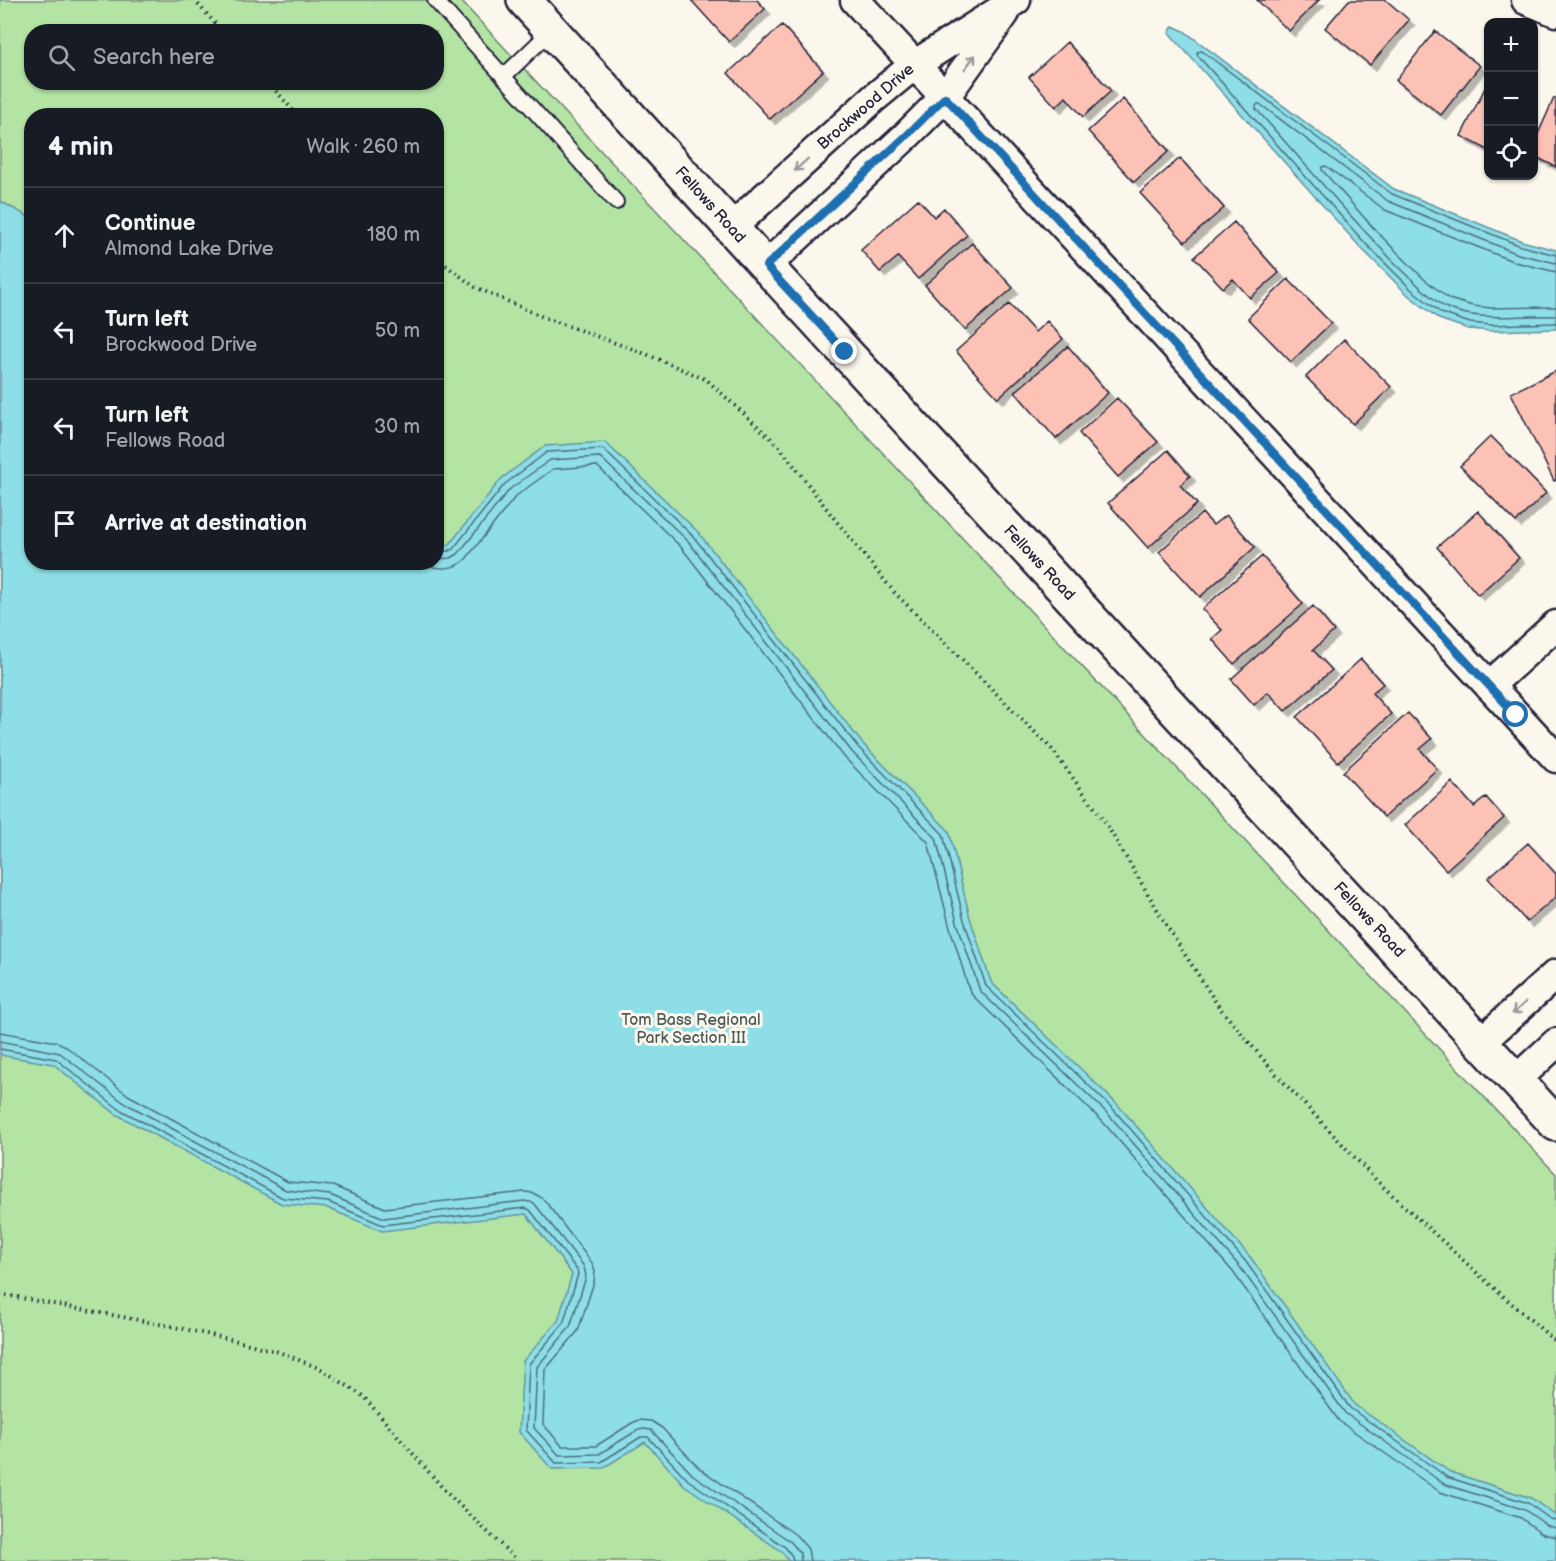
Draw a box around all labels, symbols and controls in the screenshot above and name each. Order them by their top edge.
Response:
map controls [1484,18,1538,180]
button: + [1484,18,1538,72]
search box [24,24,444,90]
icon: search [45,41,78,74]
text: Search here [93,44,215,71]
one-way arrow [964,54,976,70]
street label: Brockwood Drive [814,60,919,154]
button: − [1484,72,1538,126]
button: locate [1484,126,1538,180]
text: 4 min [48,132,113,163]
text: Walk · 260 m [307,135,420,159]
one-way arrow [793,158,808,172]
street label: Fellows Road [671,163,749,247]
text: Continue [105,210,195,237]
icon: ahead [48,219,81,252]
text: 180 m [367,223,420,247]
text: Almond Lake Drive [105,237,274,261]
text: Turn left [105,306,189,333]
icon: left [48,315,81,348]
text: 50 m [375,319,420,343]
text: Brockwood Drive [105,333,257,357]
route end [831,338,857,364]
text: Turn left [105,402,189,429]
icon: left [48,411,81,444]
text: 30 m [374,415,420,439]
text: Fellows Road [105,429,225,453]
icon: arrive [48,507,81,540]
text: Arrive at destination [105,510,307,537]
street label: Fellows Road [999,521,1079,605]
route start [1502,701,1528,727]
street label: Fellows Road [1329,878,1409,962]
one-way arrow [1511,1001,1526,1015]
park label: Tom Bass Regional Park Section III [621,1011,761,1048]

